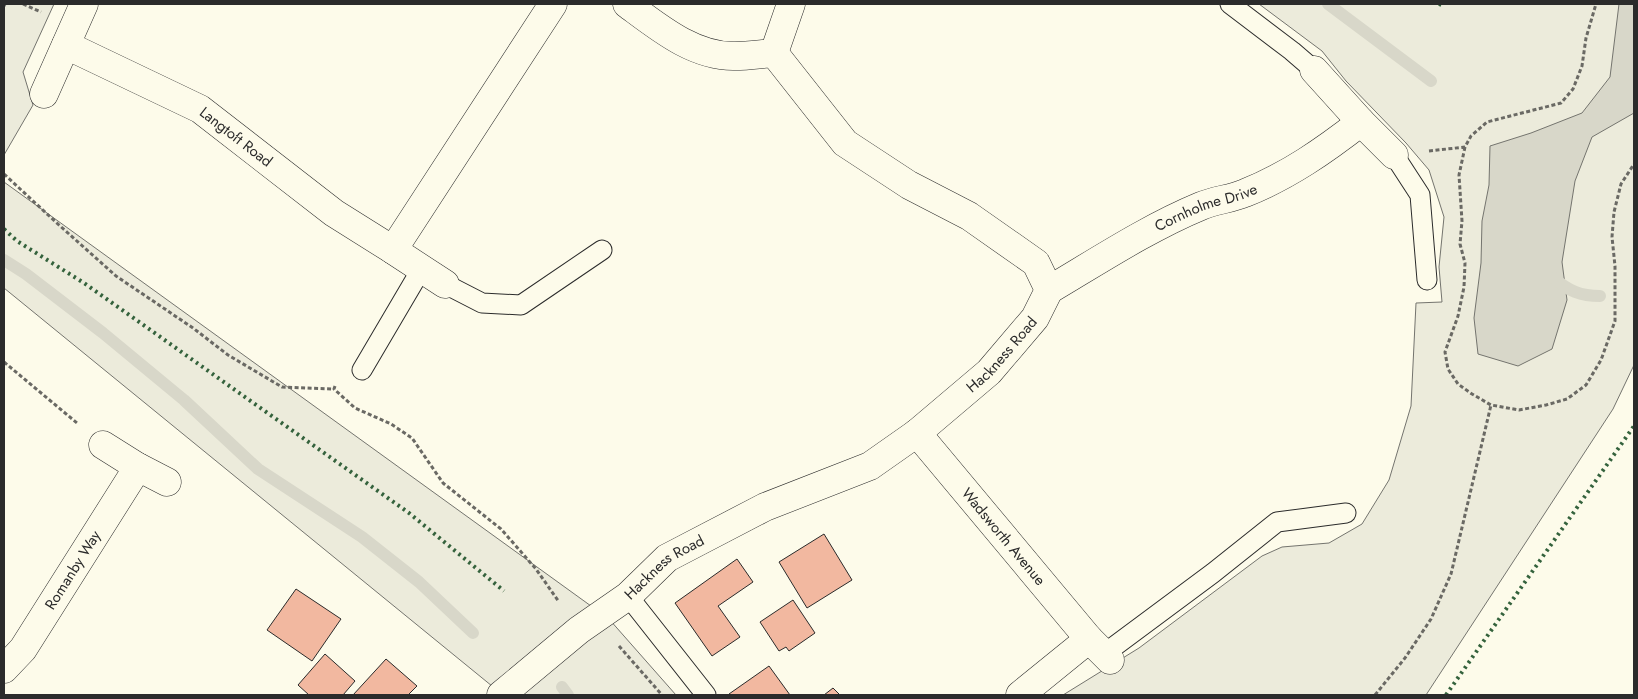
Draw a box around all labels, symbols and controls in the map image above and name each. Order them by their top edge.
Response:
street label: Langtoft Road [195,102,277,172]
street label: Cornholme Drive [1151,178,1261,237]
street label: Hackness Road [961,312,1042,398]
street label: Wadsworth Avenue [956,483,1051,590]
street label: Romanby Way [40,526,106,614]
street label: Hackness Road [619,530,708,605]

